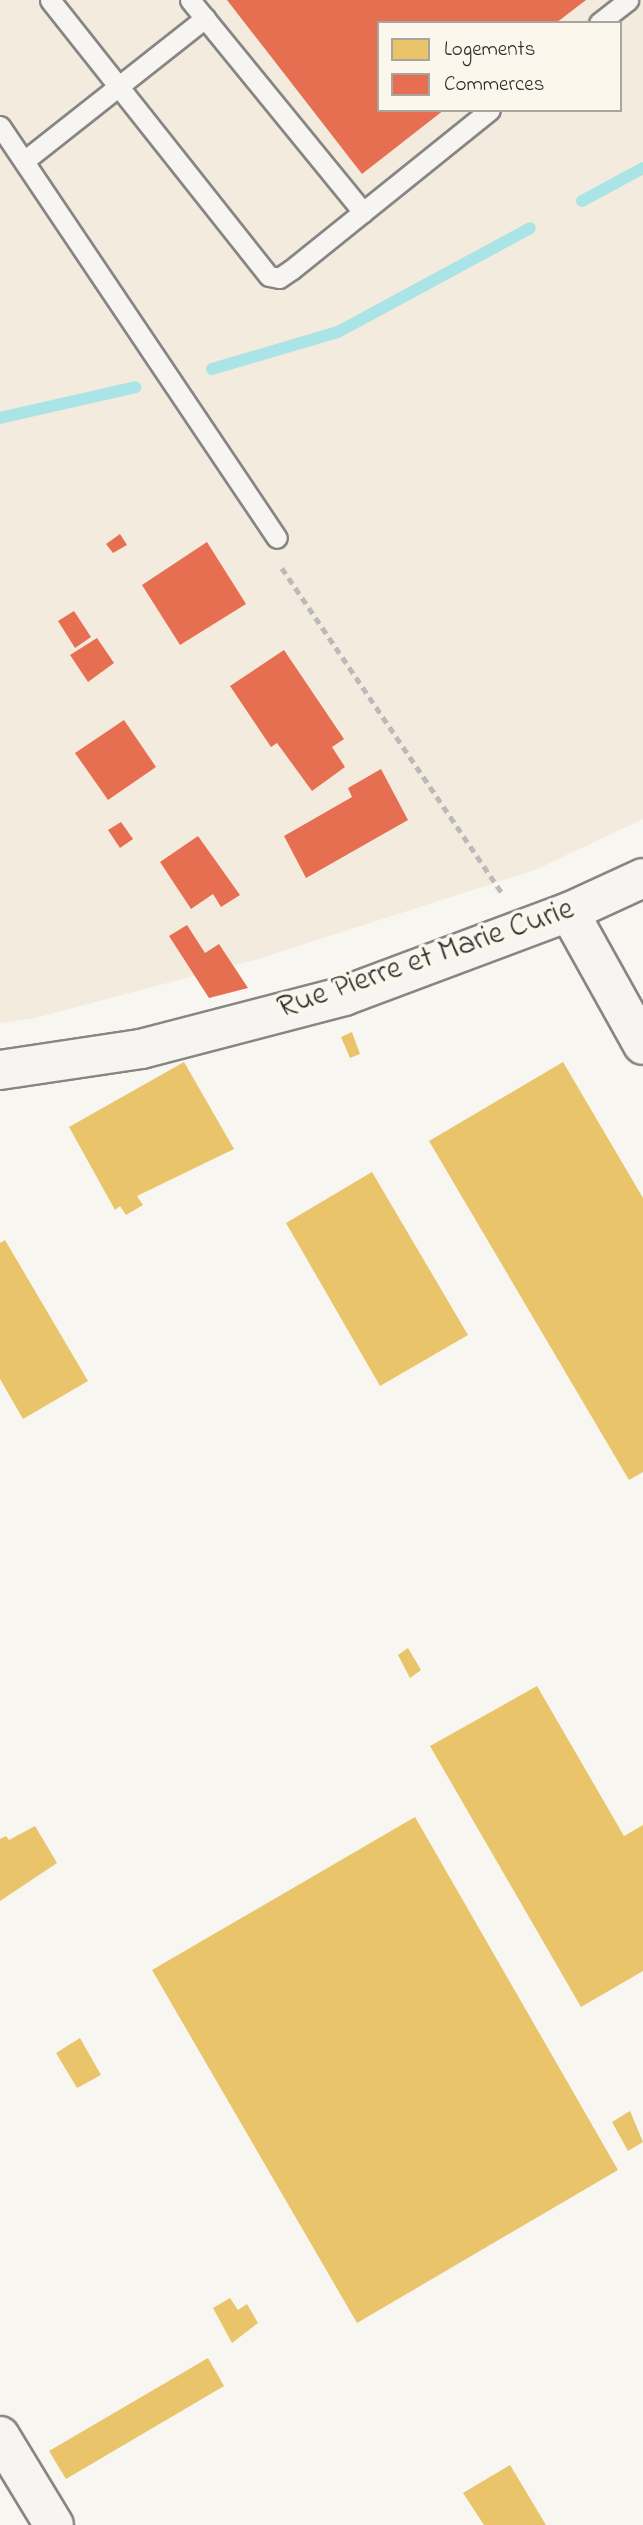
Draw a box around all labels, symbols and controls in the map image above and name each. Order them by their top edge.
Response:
legend [377,21,622,112]
text: Logements [444,35,535,65]
text: Commerces [444,70,544,100]
street label: Rue Pierre et Marie Curie [273,891,579,1029]

